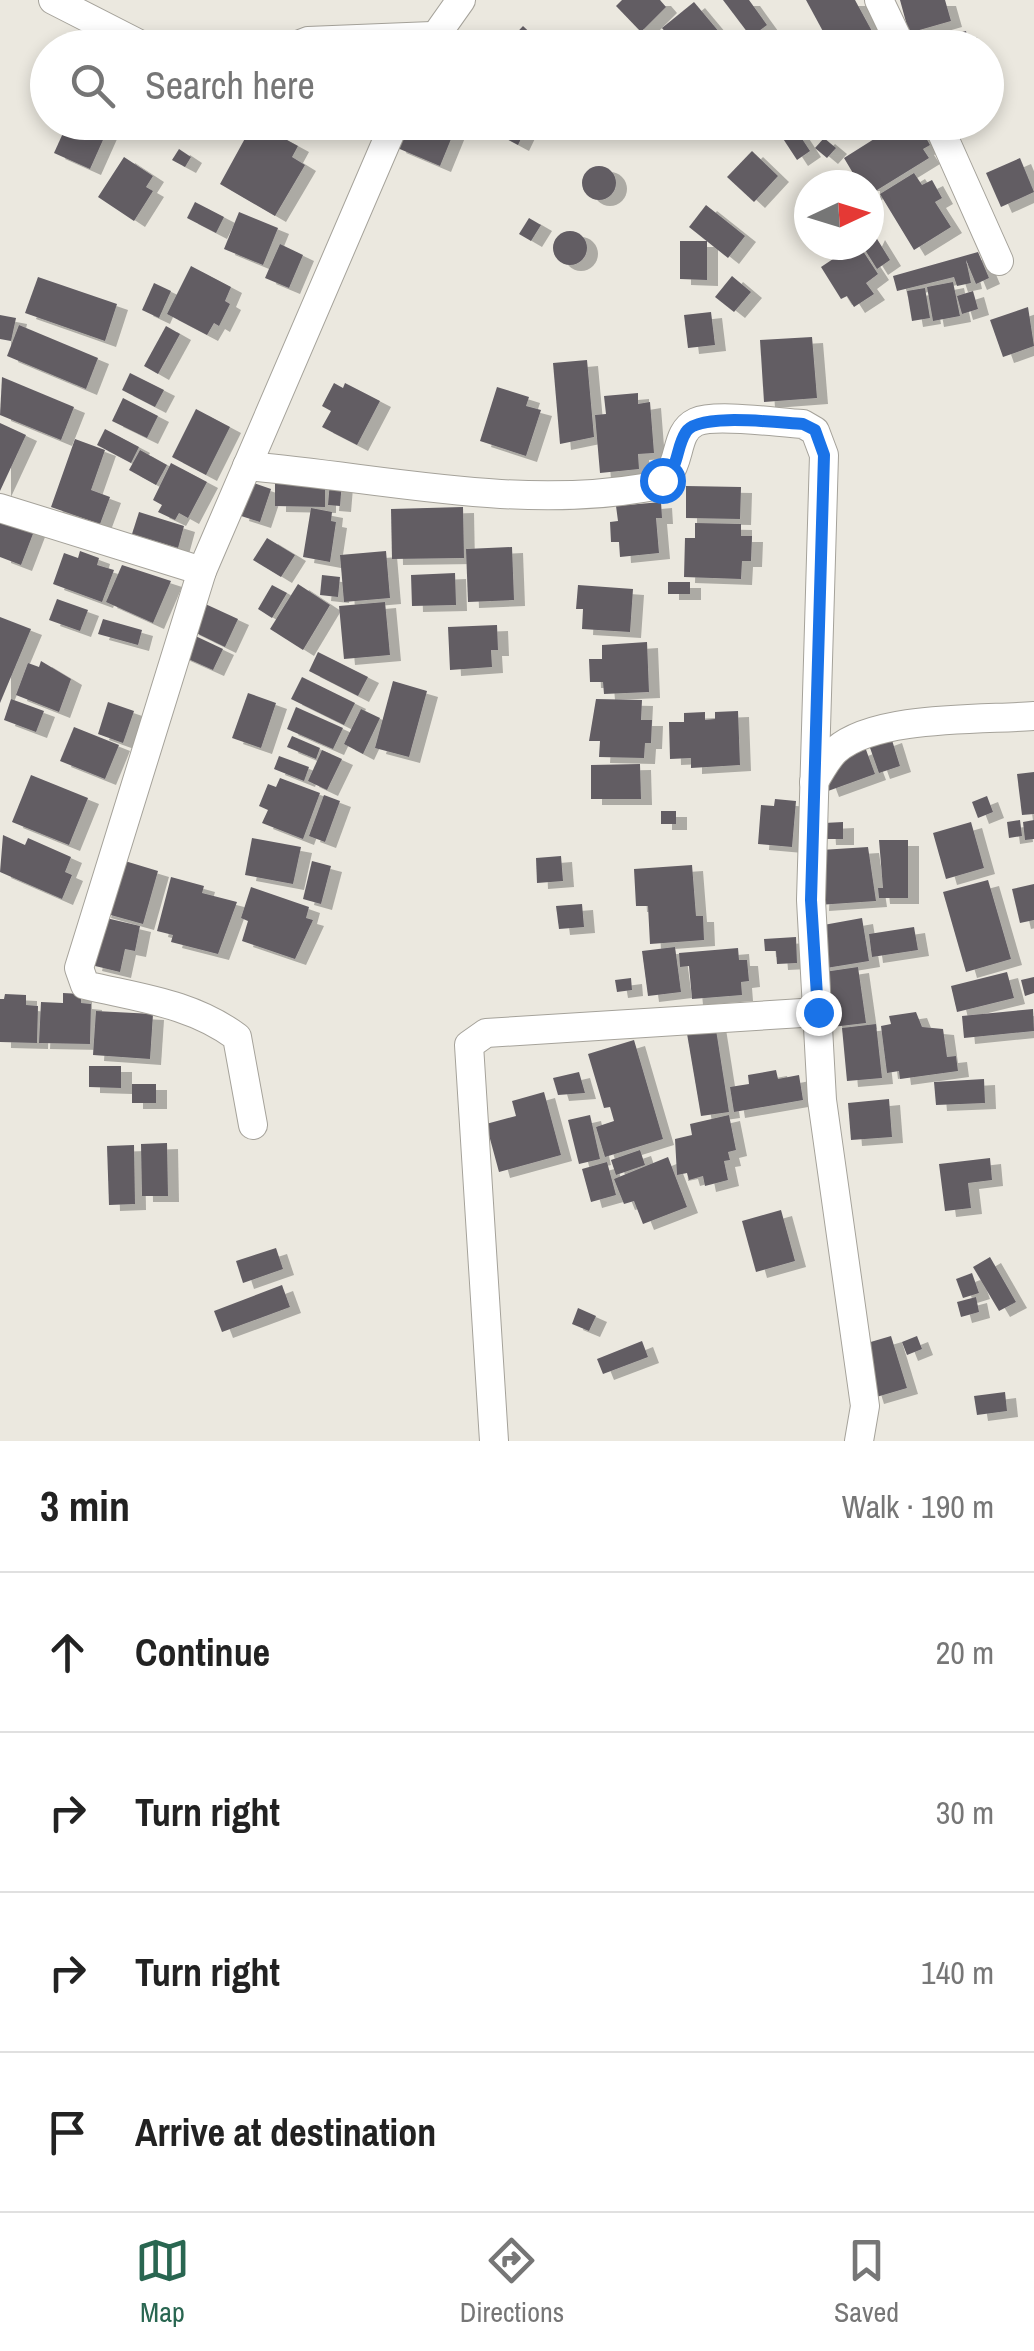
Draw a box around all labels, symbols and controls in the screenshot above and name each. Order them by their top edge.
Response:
search box [30,30,1004,140]
icon: search [65,58,120,113]
text: Search here [145,60,315,111]
north arrow [794,170,884,260]
route start [640,458,686,504]
route end [796,990,842,1036]
text: 3 min [40,1478,130,1534]
text: Walk · 190 m [842,1485,994,1528]
icon: ahead [40,1625,95,1680]
text: Continue [135,1627,270,1678]
text: 20 m [936,1631,994,1674]
icon: right [40,1785,95,1840]
text: Turn right [135,1787,280,1838]
text: 30 m [936,1791,994,1834]
icon: right [40,1945,95,2000]
text: Turn right [135,1947,280,1998]
text: 140 m [921,1951,994,1994]
icon: arrive [40,2105,95,2160]
text: Arrive at destination [135,2107,436,2158]
tab: Map [135,2233,190,2331]
tab: Directions [460,2233,564,2331]
tab: Saved [834,2233,899,2331]

